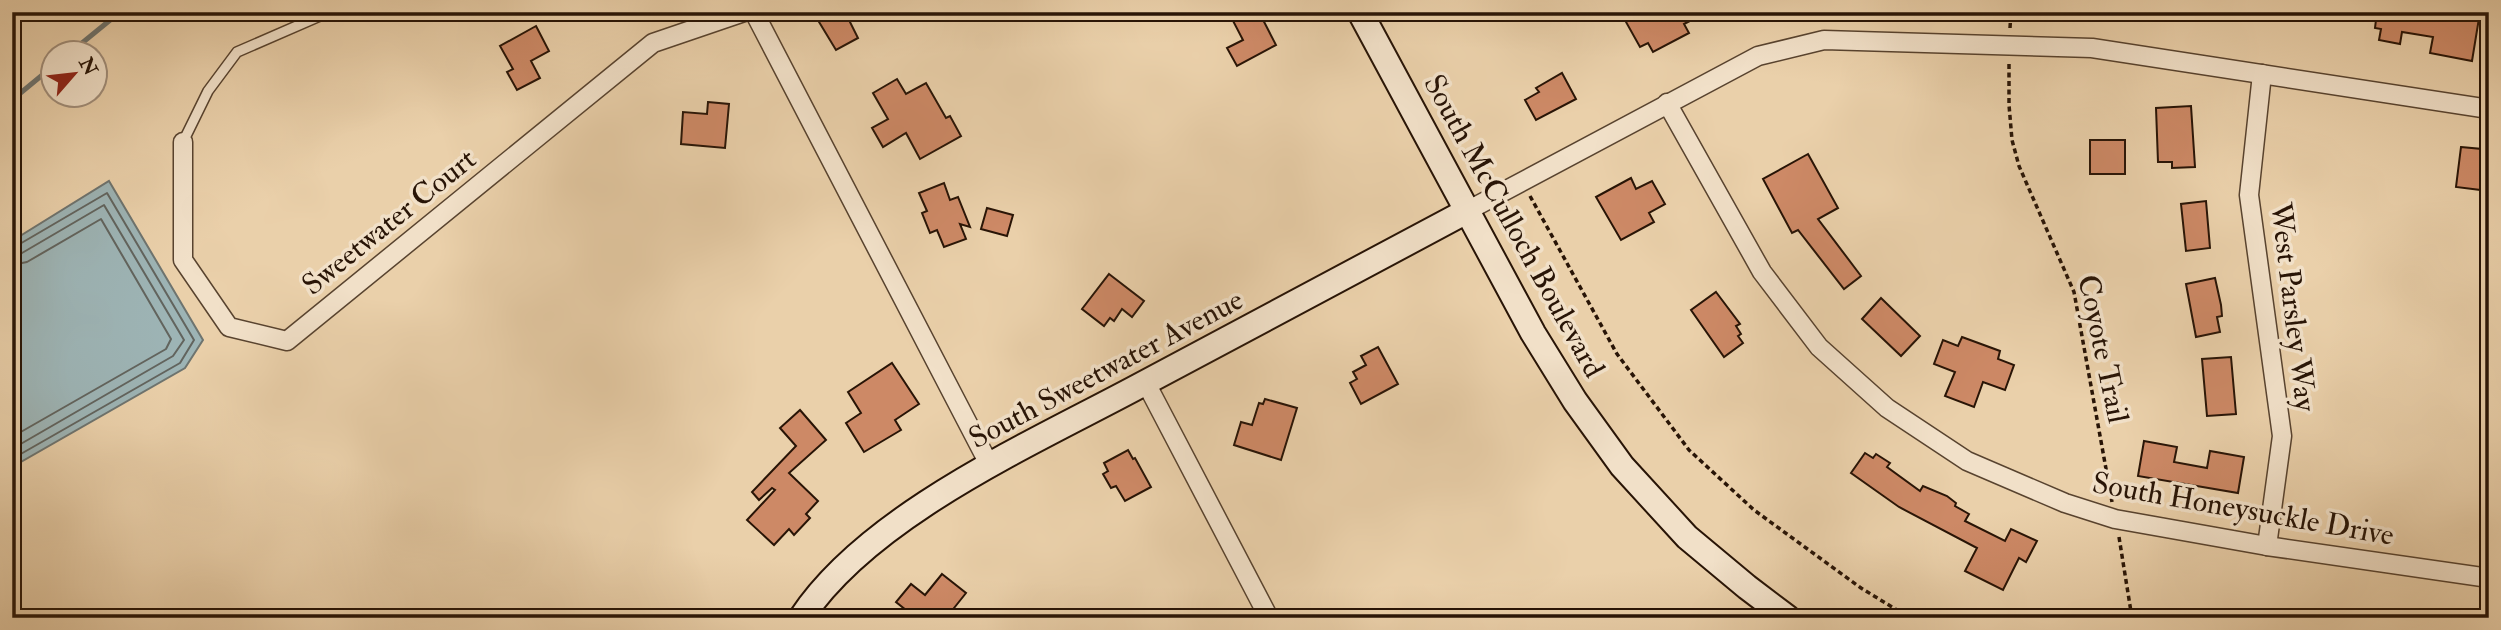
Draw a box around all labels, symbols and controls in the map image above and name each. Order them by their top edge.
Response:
north arrow [38,38,108,108]
text: N [73,52,103,81]
street label: South McCulloch Boulevard [1415,68,1613,384]
street label: Sweetwater Court [295,140,484,303]
street label: West Parsley Way [2262,200,2324,414]
street label: Coyote Trail [2069,272,2137,427]
street label: South Sweetwater Avenue [963,281,1249,457]
street label: South Honeysuckle Drive [2089,464,2397,554]

